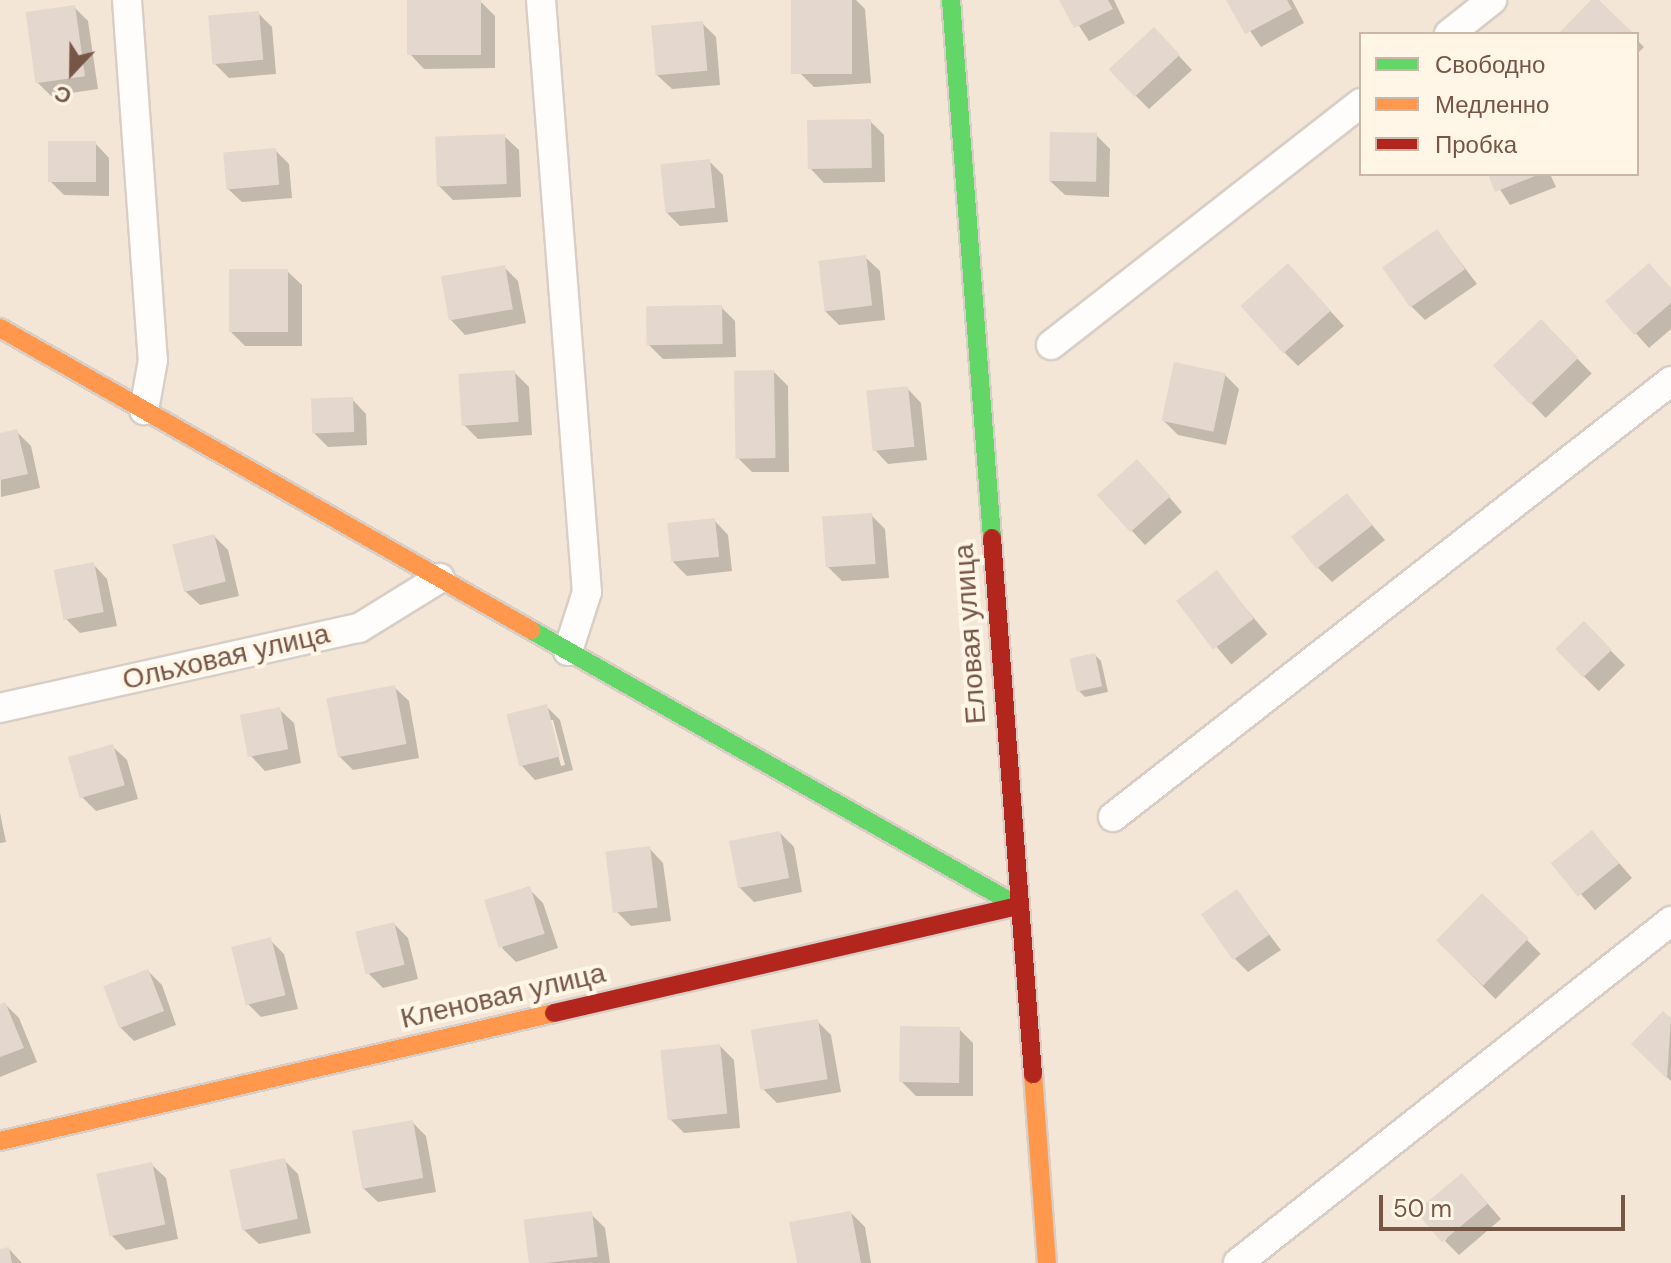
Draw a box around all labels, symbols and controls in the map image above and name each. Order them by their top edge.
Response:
north arrow [32,32,112,112]
legend [1359,32,1639,176]
text: Свободно [1435,49,1545,80]
text: С [50,78,76,111]
text: Медленно [1435,89,1549,120]
text: Пробка [1435,129,1517,160]
street label: Еловая улица [947,543,993,725]
street label: Ольховая улица [119,617,333,697]
street label: Кленовая улица [397,956,609,1036]
scale bar [1383,1179,1629,1229]
text: 50 m [1393,1193,1452,1224]

